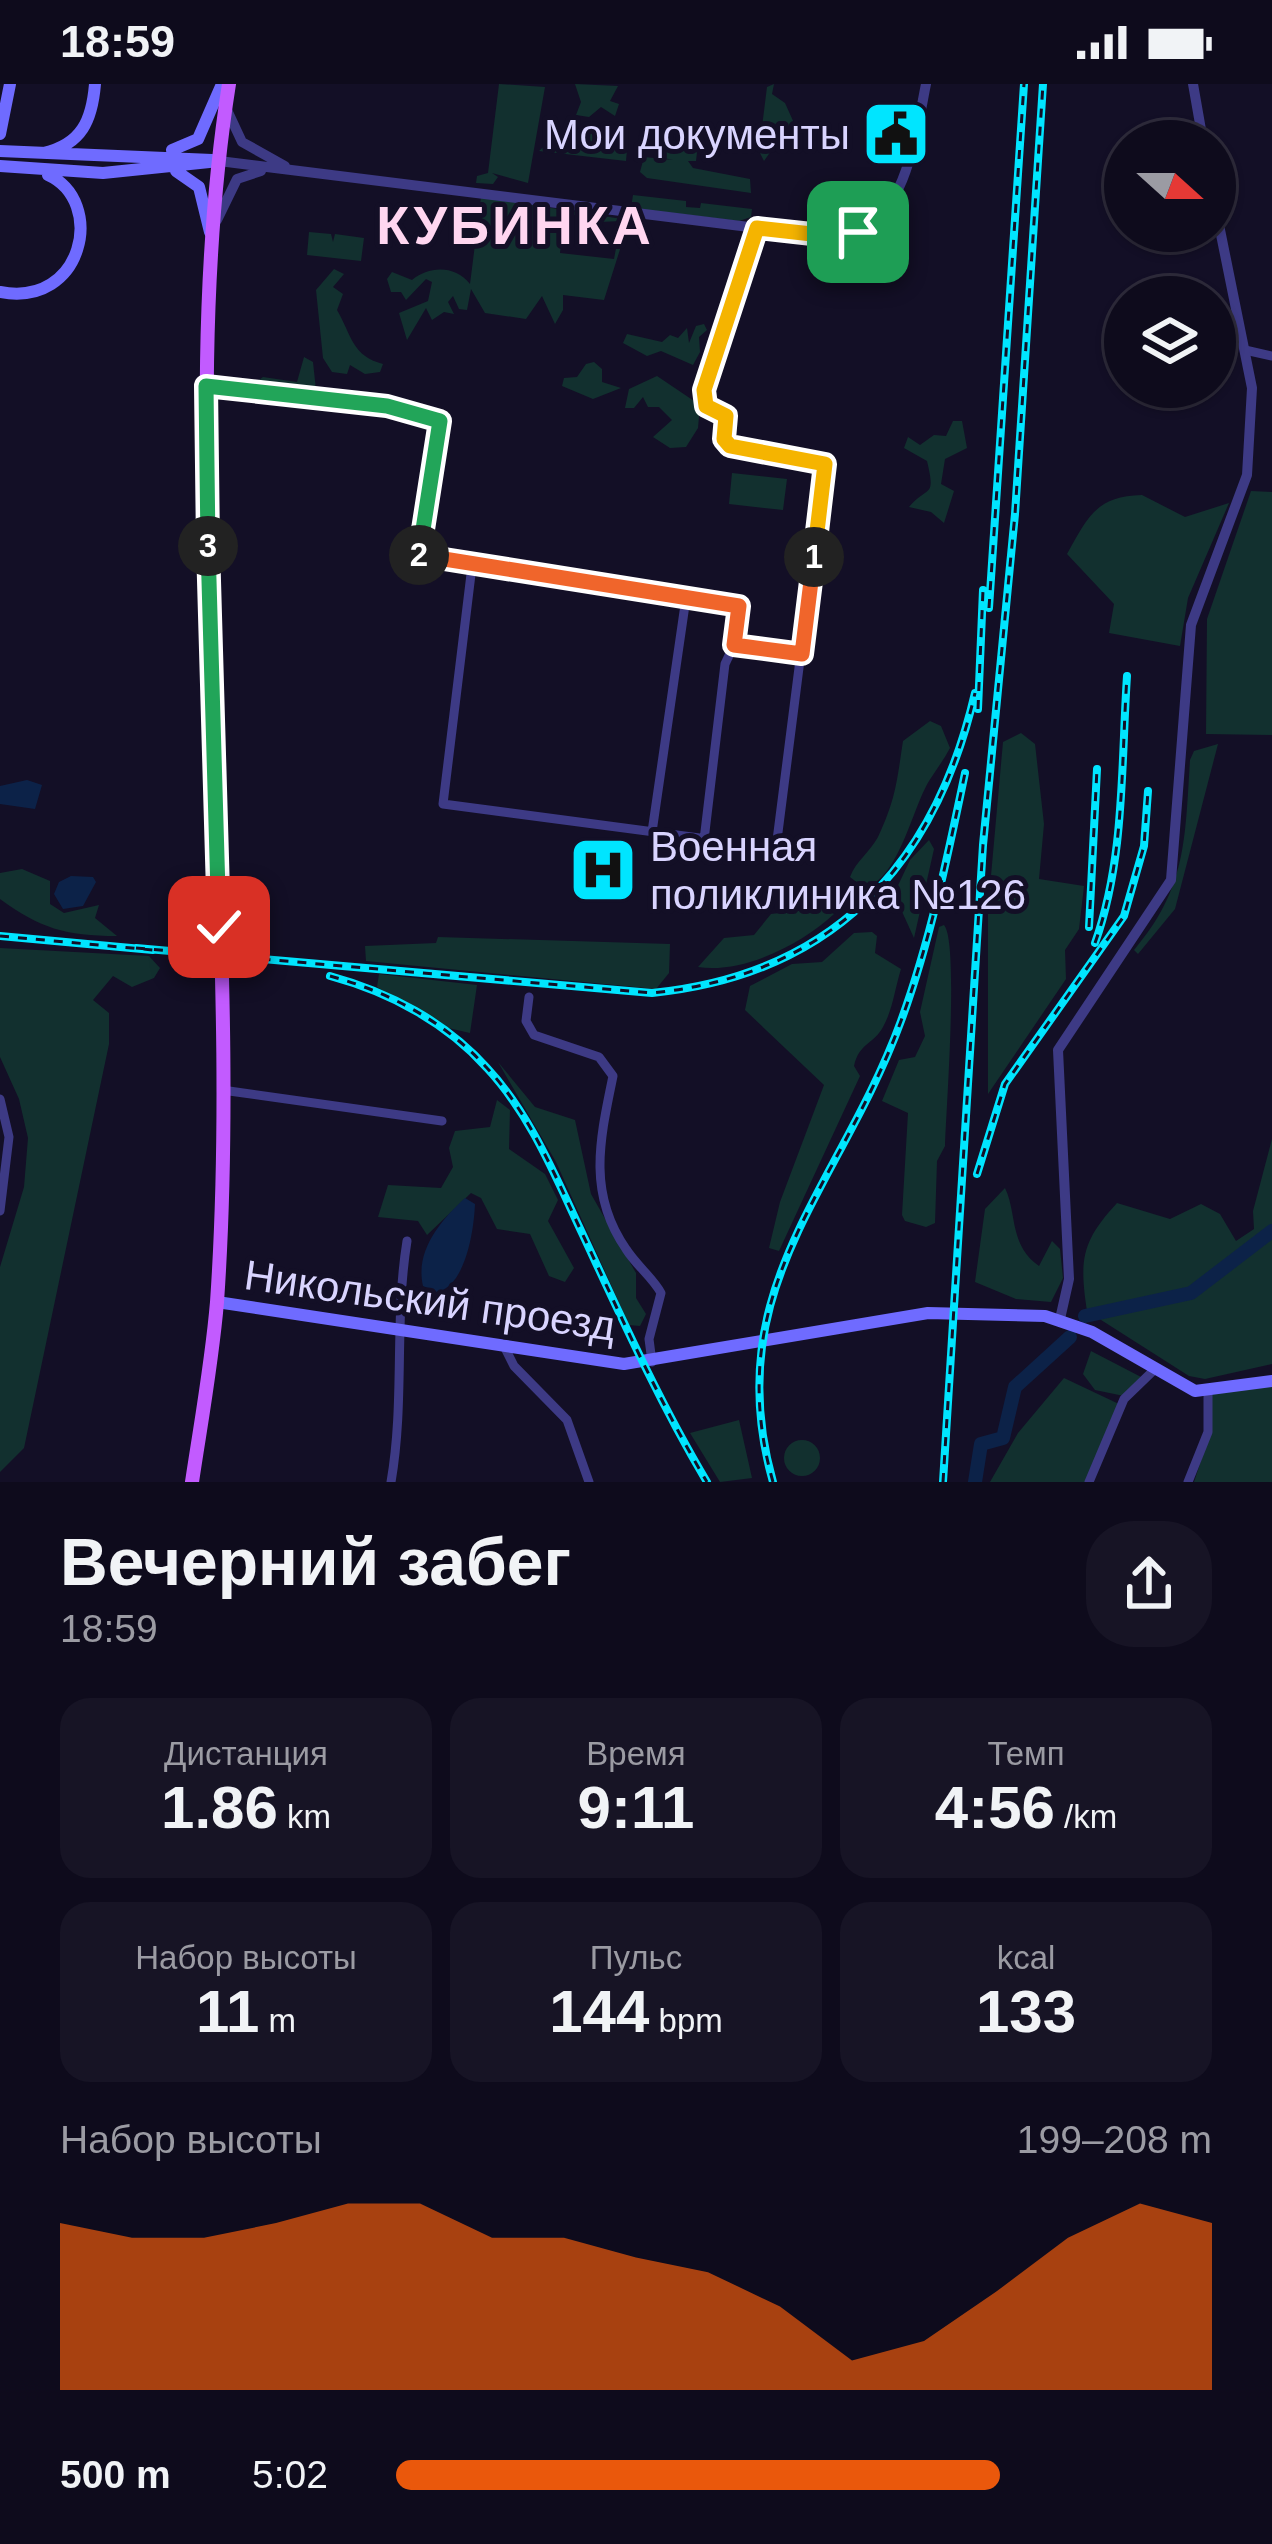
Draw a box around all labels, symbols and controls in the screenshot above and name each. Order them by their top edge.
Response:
text: 18:59 [60,16,175,67]
public building icon: Мои документы [861,99,931,169]
place label: Мои документы [544,111,850,158]
north arrow [1104,120,1236,252]
map controls [1104,120,1236,408]
pin [807,181,909,283]
district label: КУБИНКА [376,195,654,255]
icon: arrive [825,199,891,265]
button: layers [1104,276,1236,408]
pin: 3 [178,516,238,576]
pin: 2 [389,525,449,585]
text: 3 [199,527,217,564]
pin: 1 [784,527,844,587]
text: 2 [410,536,428,573]
text: 1 [805,538,823,575]
place label: Военная поликлиника №126 [650,823,1026,918]
hospital icon: Военная поликлиника №126 [568,835,638,905]
pin [168,876,270,978]
icon: check [186,894,252,960]
street label: Никольский проезд [241,1251,618,1350]
button: share [1086,1521,1212,1647]
text: Вечерний забег [60,1525,571,1599]
text: 18:59 [60,1607,158,1650]
text: Дистанция [164,1735,328,1772]
text: Время [586,1735,686,1772]
text: Темп [987,1735,1065,1772]
text: 1.86 [161,1774,278,1841]
text: 9:11 [578,1774,694,1841]
text: 4:56 [935,1774,1055,1841]
text: km [278,1798,331,1835]
text: /km [1055,1798,1117,1835]
text: Набор высоты [135,1939,357,1976]
text: Пульс [590,1939,682,1976]
text: kcal [997,1939,1055,1976]
text: 11 [196,1978,259,2045]
text: 144 [549,1978,649,2045]
text: 133 [976,1978,1076,2045]
text: m [259,2002,296,2039]
text: bpm [649,2002,723,2039]
text: Набор высоты [60,2118,322,2161]
text: 199–208 m [1017,2118,1212,2161]
text: 500 m [60,2453,171,2496]
text: 5:02 [252,2453,328,2496]

